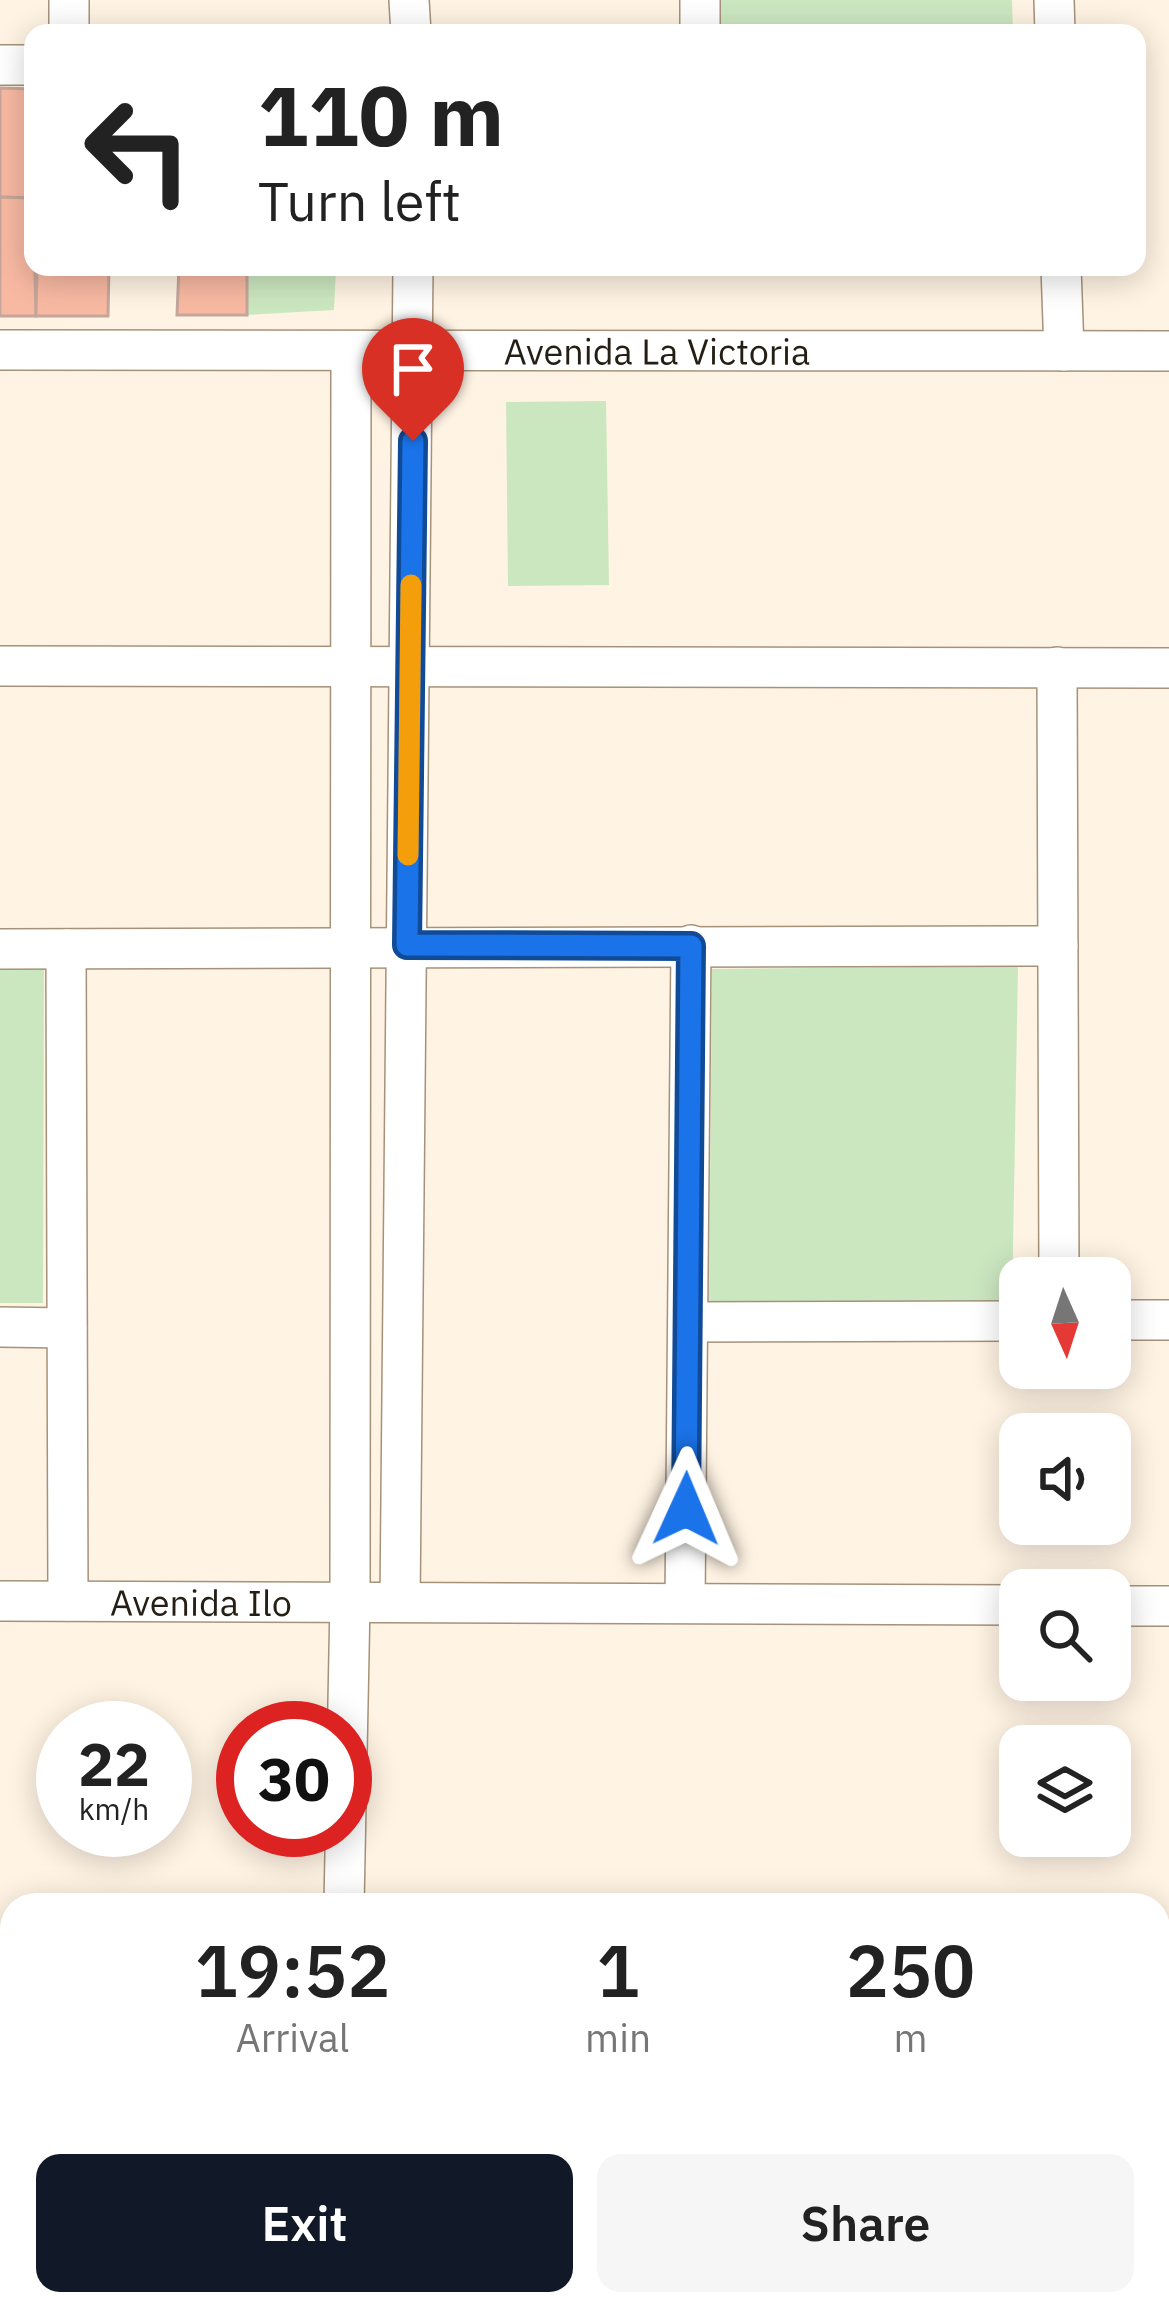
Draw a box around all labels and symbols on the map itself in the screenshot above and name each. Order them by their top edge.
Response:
pin [362,318,464,441]
street label: Avenida La Victoria [504,327,810,374]
north arrow [999,1257,1131,1389]
position arrow [623,1446,749,1572]
street label: Avenida Ilo [110,1578,292,1626]
speed limit sign: 30 [216,1701,372,1857]

